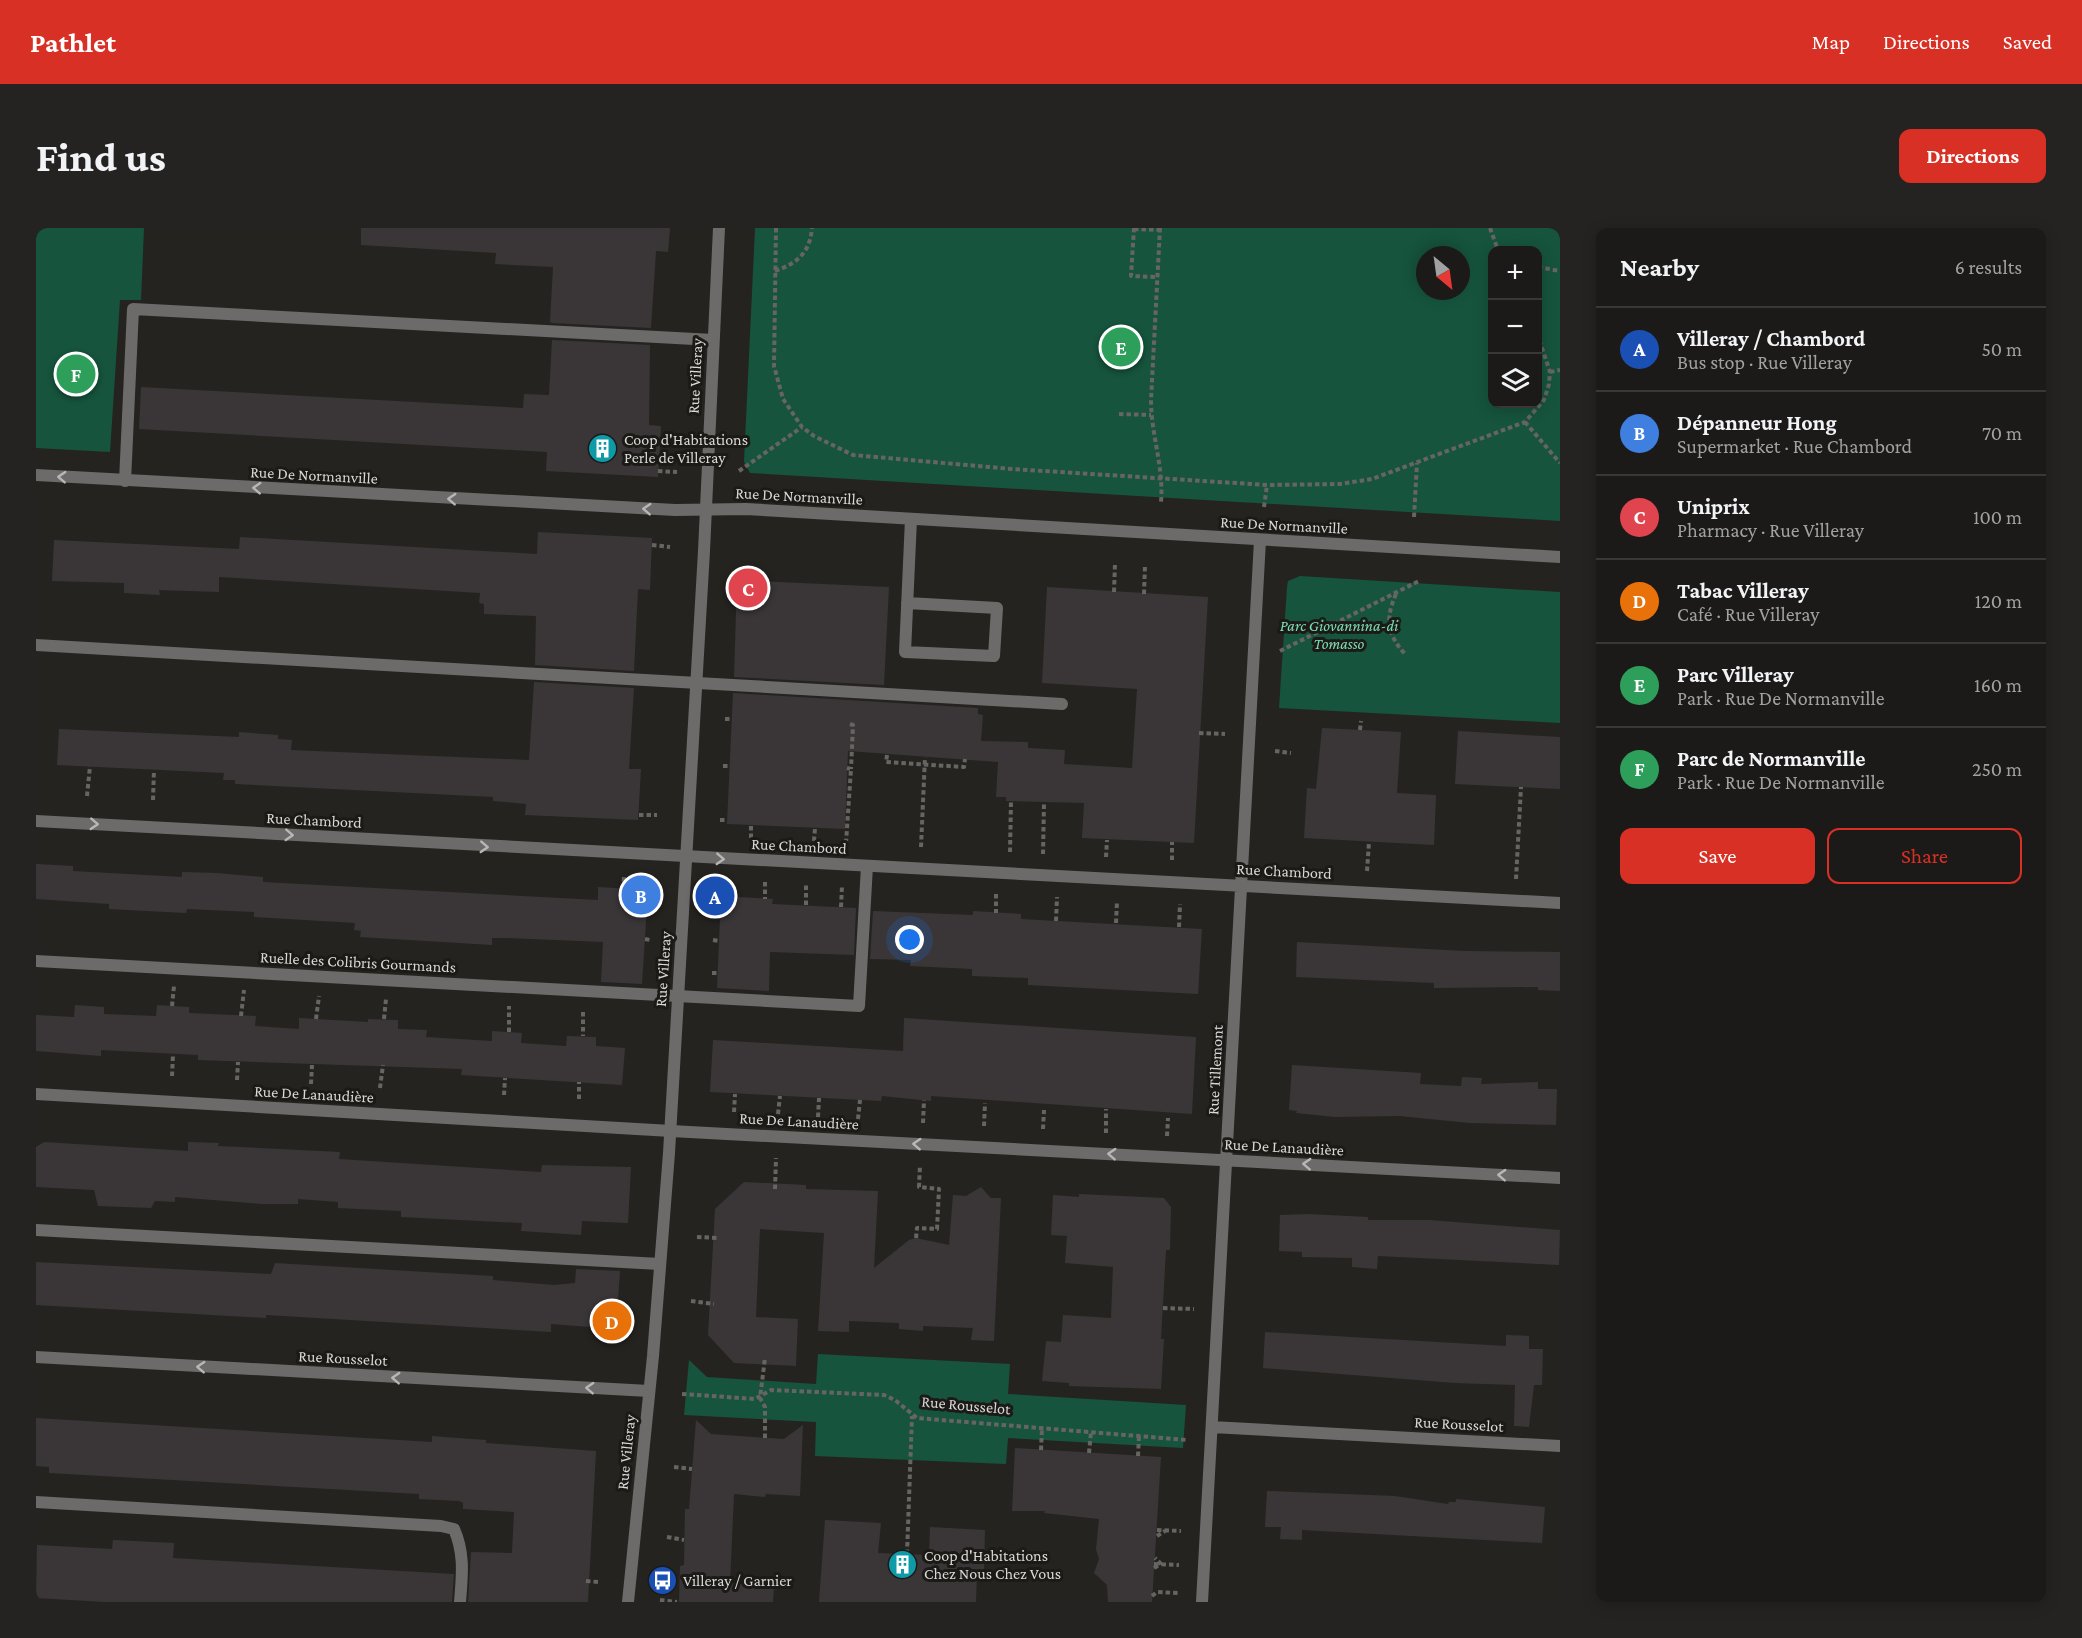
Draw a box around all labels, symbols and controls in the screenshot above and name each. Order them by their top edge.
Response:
text: Pathlet [30,27,116,58]
text: Map [1812,30,1850,54]
text: Directions [1883,30,1970,54]
text: Saved [2003,30,2052,54]
button: Directions [1899,129,2046,183]
text: Find us [36,133,166,180]
north arrow [1416,246,1470,300]
map controls [1488,246,1542,408]
button: + [1488,246,1542,300]
text: Nearby [1620,253,1699,282]
text: 6 results [1955,256,2022,278]
button: − [1488,300,1542,354]
pin: E [1102,324,1140,370]
text: Villeray / Chambord [1677,326,1865,351]
street label: Rue Villeray [685,337,707,414]
text: A [1634,338,1645,360]
text: 50 m [1981,338,2022,360]
text: Bus stop · Rue Villeray [1677,351,1852,373]
pin: F [56,352,96,396]
button: layers [1488,354,1542,408]
text: Dépanneur Hong [1677,410,1837,435]
text: B [1634,422,1645,444]
text: 70 m [1982,422,2022,444]
place label: Coop d'Habitations Perle de Villeray [624,431,748,467]
building icon: Coop d'Habitations Perle de Villeray [587,432,619,464]
text: Supermarket · Rue Chambord [1677,435,1912,457]
street label: Rue De Normanville [250,463,378,487]
one-way arrow [58,471,67,484]
one-way arrow [253,482,262,495]
street label: Rue De Normanville [735,484,863,508]
one-way arrow [447,492,456,505]
text: Uniprix [1677,494,1750,519]
one-way arrow [642,502,651,515]
text: C [1633,506,1646,528]
text: 100 m [1973,506,2022,528]
street label: Rue De Normanville [1220,513,1348,537]
text: Pharmacy · Rue Villeray [1677,519,1864,541]
pin: C [728,566,768,610]
text: Tabac Villeray [1677,578,1809,603]
text: D [1633,590,1646,612]
text: 120 m [1975,590,2022,612]
text: Café · Rue Villeray [1677,603,1820,625]
park label: Parc Giovannina-di Tomasso [1280,617,1399,652]
text: Parc Villeray [1677,662,1794,687]
text: E [1634,674,1645,696]
text: 160 m [1974,674,2022,696]
text: Park · Rue De Normanville [1677,687,1885,709]
text: Parc de Normanville [1677,746,1866,771]
text: F [1634,758,1645,780]
text: 250 m [1972,758,2022,780]
text: Park · Rue De Normanville [1677,771,1885,793]
street label: Rue Chambord [266,809,363,831]
one-way arrow [90,818,99,831]
button: Save [1620,828,1815,884]
button: Share [1827,828,2022,884]
one-way arrow [285,829,294,842]
street label: Rue Chambord [751,835,848,857]
one-way arrow [479,840,488,853]
one-way arrow [716,853,725,866]
street label: Rue Chambord [1236,860,1333,882]
pin: B [622,872,660,918]
pin: A [696,874,734,918]
your location [895,925,924,954]
street label: Rue Villeray [652,930,675,1007]
street label: Ruelle des Colibris Gourmands [260,948,456,976]
street label: Rue Tillemont [1204,1024,1226,1115]
street label: Rue De Lanaudière [254,1082,374,1106]
street label: Rue De Lanaudière [739,1109,859,1133]
street label: Rue De Lanaudière [1224,1135,1344,1159]
one-way arrow [913,1138,922,1151]
one-way arrow [1108,1148,1117,1161]
one-way arrow [1302,1158,1311,1171]
one-way arrow [1497,1168,1506,1181]
pin: D [592,1298,632,1344]
street label: Rue Rousselot [298,1347,389,1369]
one-way arrow [196,1360,205,1373]
one-way arrow [391,1371,400,1384]
one-way arrow [586,1382,595,1395]
street label: Rue Rousselot [921,1393,1012,1417]
street label: Rue Villeray [614,1413,639,1491]
street label: Rue Rousselot [1414,1413,1505,1435]
place label: Coop d'Habitations Chez Nous Chez Vous [924,1547,1061,1582]
building icon: Coop d'Habitations Chez Nous Chez Vous [887,1548,919,1580]
bus stop icon: Villeray / Garnier [646,1564,678,1596]
place label: Villeray / Garnier [683,1572,792,1590]

